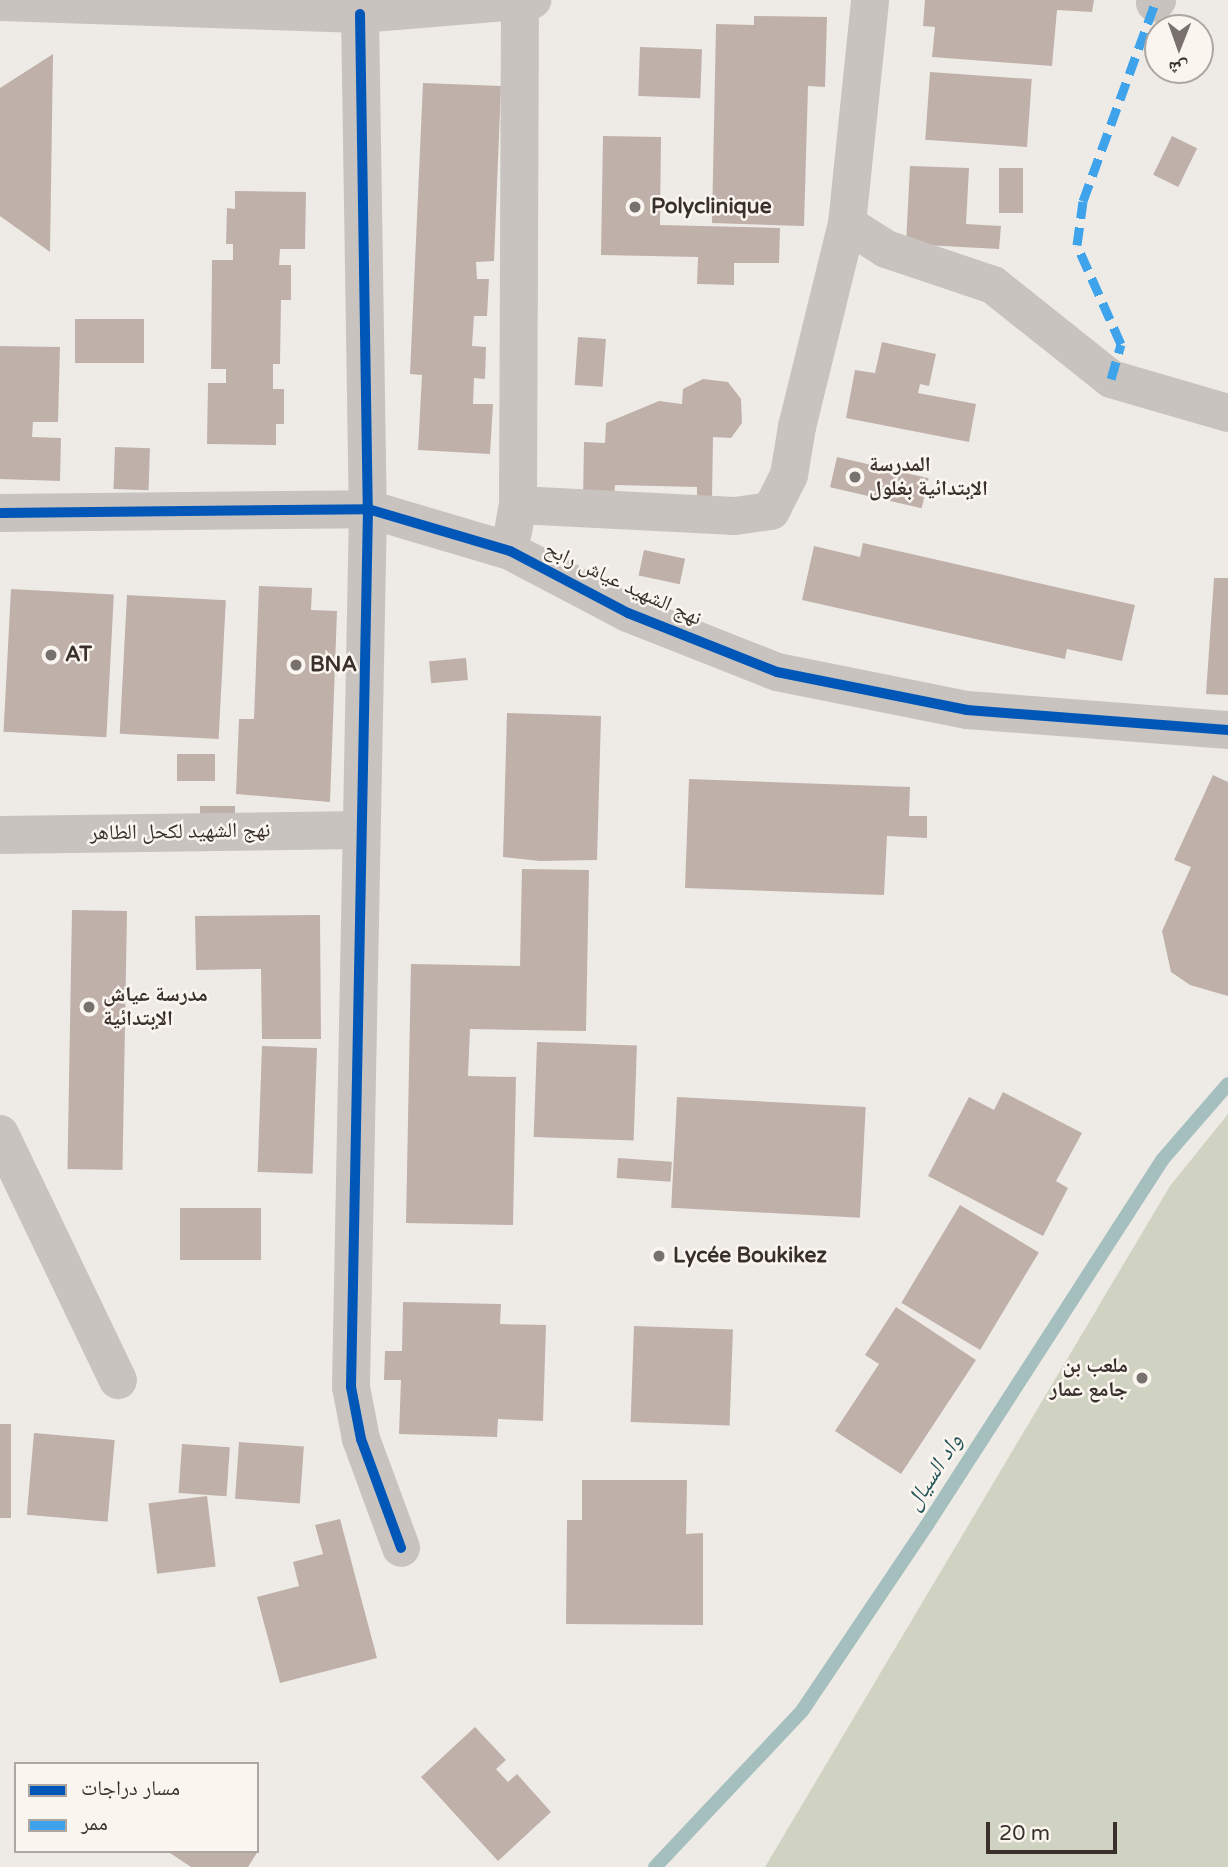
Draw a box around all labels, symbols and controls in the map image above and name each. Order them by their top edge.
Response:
north arrow [1144,14,1214,84]
text: ش [1168,57,1189,79]
place label: Polyclinique [651,194,772,220]
marker: Polyclinique [625,197,645,217]
place label: المدرسة الإبتدائية بغلول [869,452,988,502]
marker: المدرسة الإبتدائية بغلول [847,469,863,485]
street label: نهج الشهيد عياش رابح [540,537,706,631]
place label: AT [65,642,92,668]
marker: AT [43,647,59,663]
place label: BNA [310,652,357,678]
marker: BNA [288,657,304,673]
street label: نهج الشهيد لكحل الطاهر [89,818,271,846]
place label: مدرسة عياش الإبتدائية [103,982,208,1032]
marker: مدرسة عياش الإبتدائية [81,999,97,1015]
place label: Lycée Boukikez [673,1243,827,1269]
marker: Lycée Boukikez [651,1248,667,1264]
place label: ملعب بن جامع عمار [1049,1353,1128,1403]
marker: ملعب بن جامع عمار [1134,1370,1150,1386]
water label: واد السيال [899,1429,969,1515]
legend [14,1762,259,1853]
text: مسار دراجات [81,1776,180,1801]
scale bar [990,1808,1121,1852]
text: ممر [81,1811,108,1836]
text: 20 m [999,1821,1050,1846]

